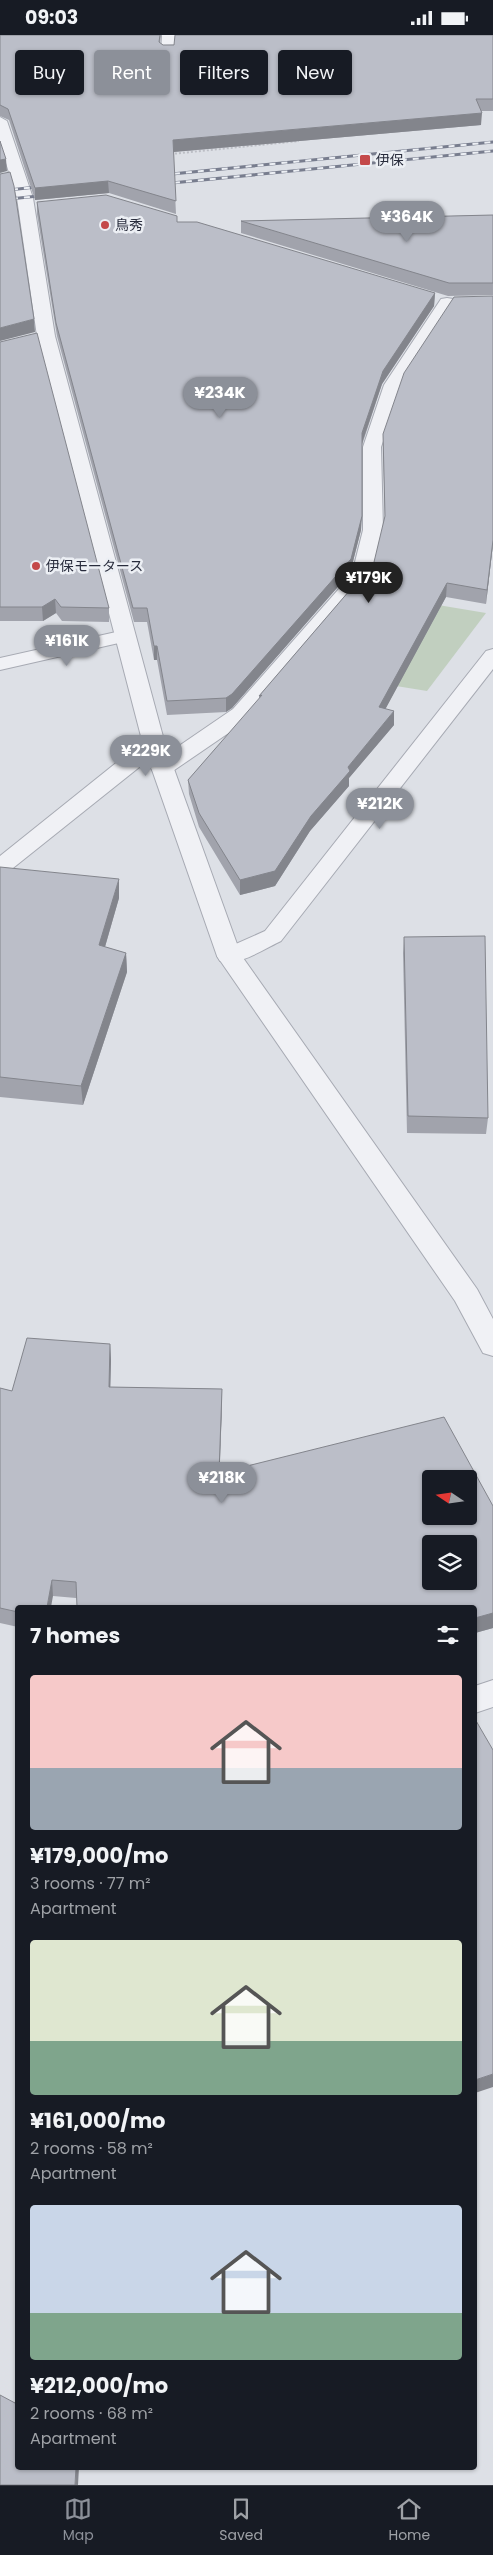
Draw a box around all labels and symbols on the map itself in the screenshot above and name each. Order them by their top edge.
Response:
place label: 伊保 [376,150,404,170]
marker: 伊保 [358,153,372,167]
pin: ¥364K [372,201,442,243]
place label: 鳥秀 [115,215,143,235]
marker: 鳥秀 [99,219,111,231]
pin: ¥234K [185,377,255,419]
place label: 伊保モータース [46,556,143,576]
marker: 伊保モータース [30,560,42,572]
pin: ¥179K [334,561,404,604]
pin: ¥161K [32,625,102,667]
pin: ¥229K [111,735,181,777]
pin: ¥212K [345,787,415,830]
pin: ¥218K [187,1461,257,1504]
north arrow [422,1470,478,1525]

